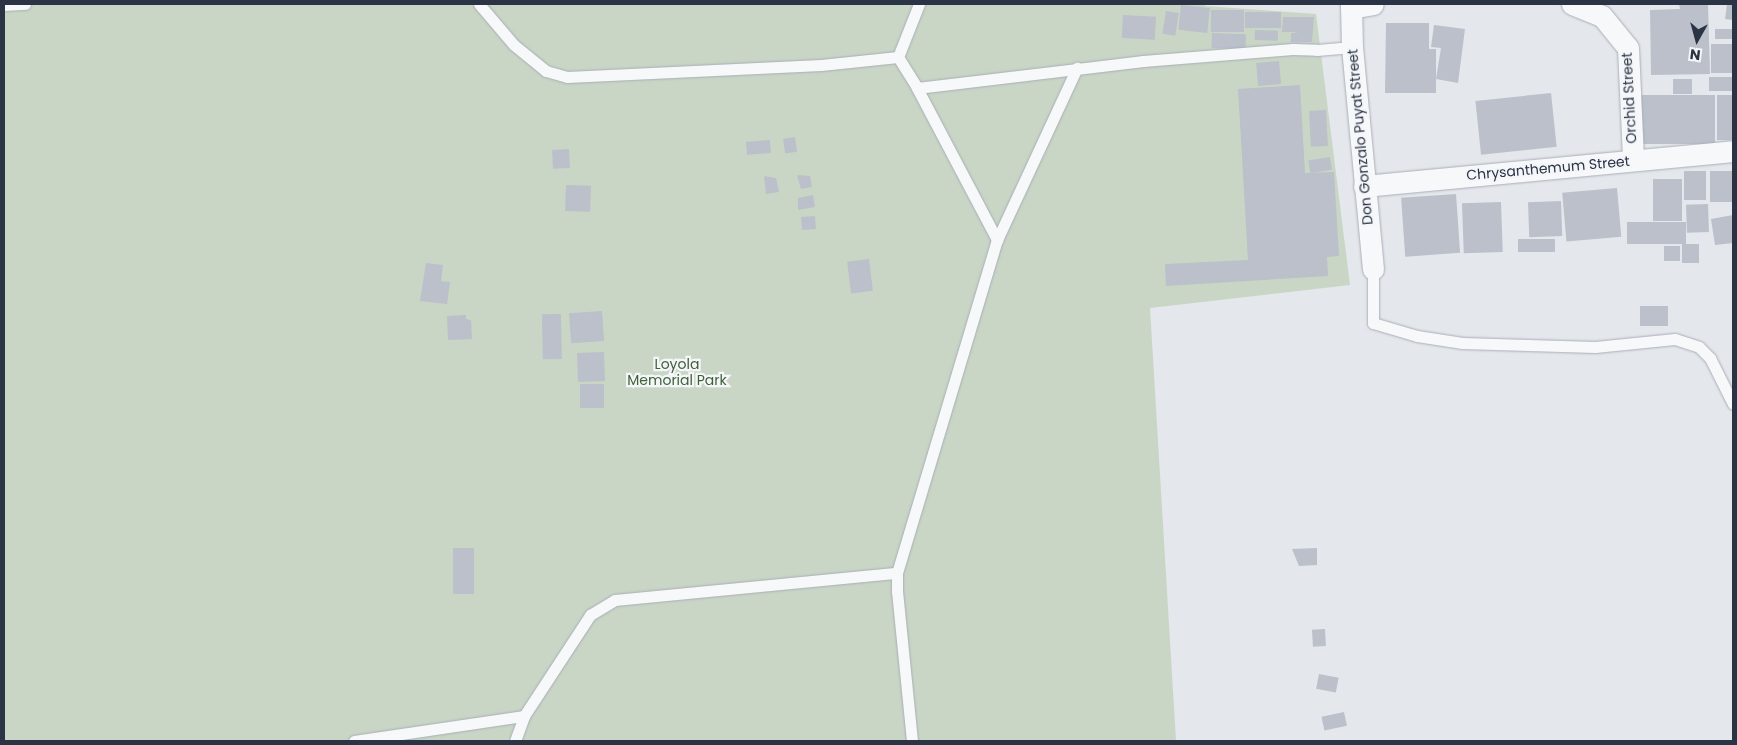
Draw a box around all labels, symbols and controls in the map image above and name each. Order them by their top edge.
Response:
north arrow [1672,15,1722,65]
text: N [1689,44,1702,65]
street label: Don Gonzalo Puyat Street [1344,48,1376,226]
street label: Orchid Street [1618,52,1640,144]
street label: Chrysanthemum Street [1466,152,1630,184]
park label: Loyola Memorial Park [627,356,727,388]

